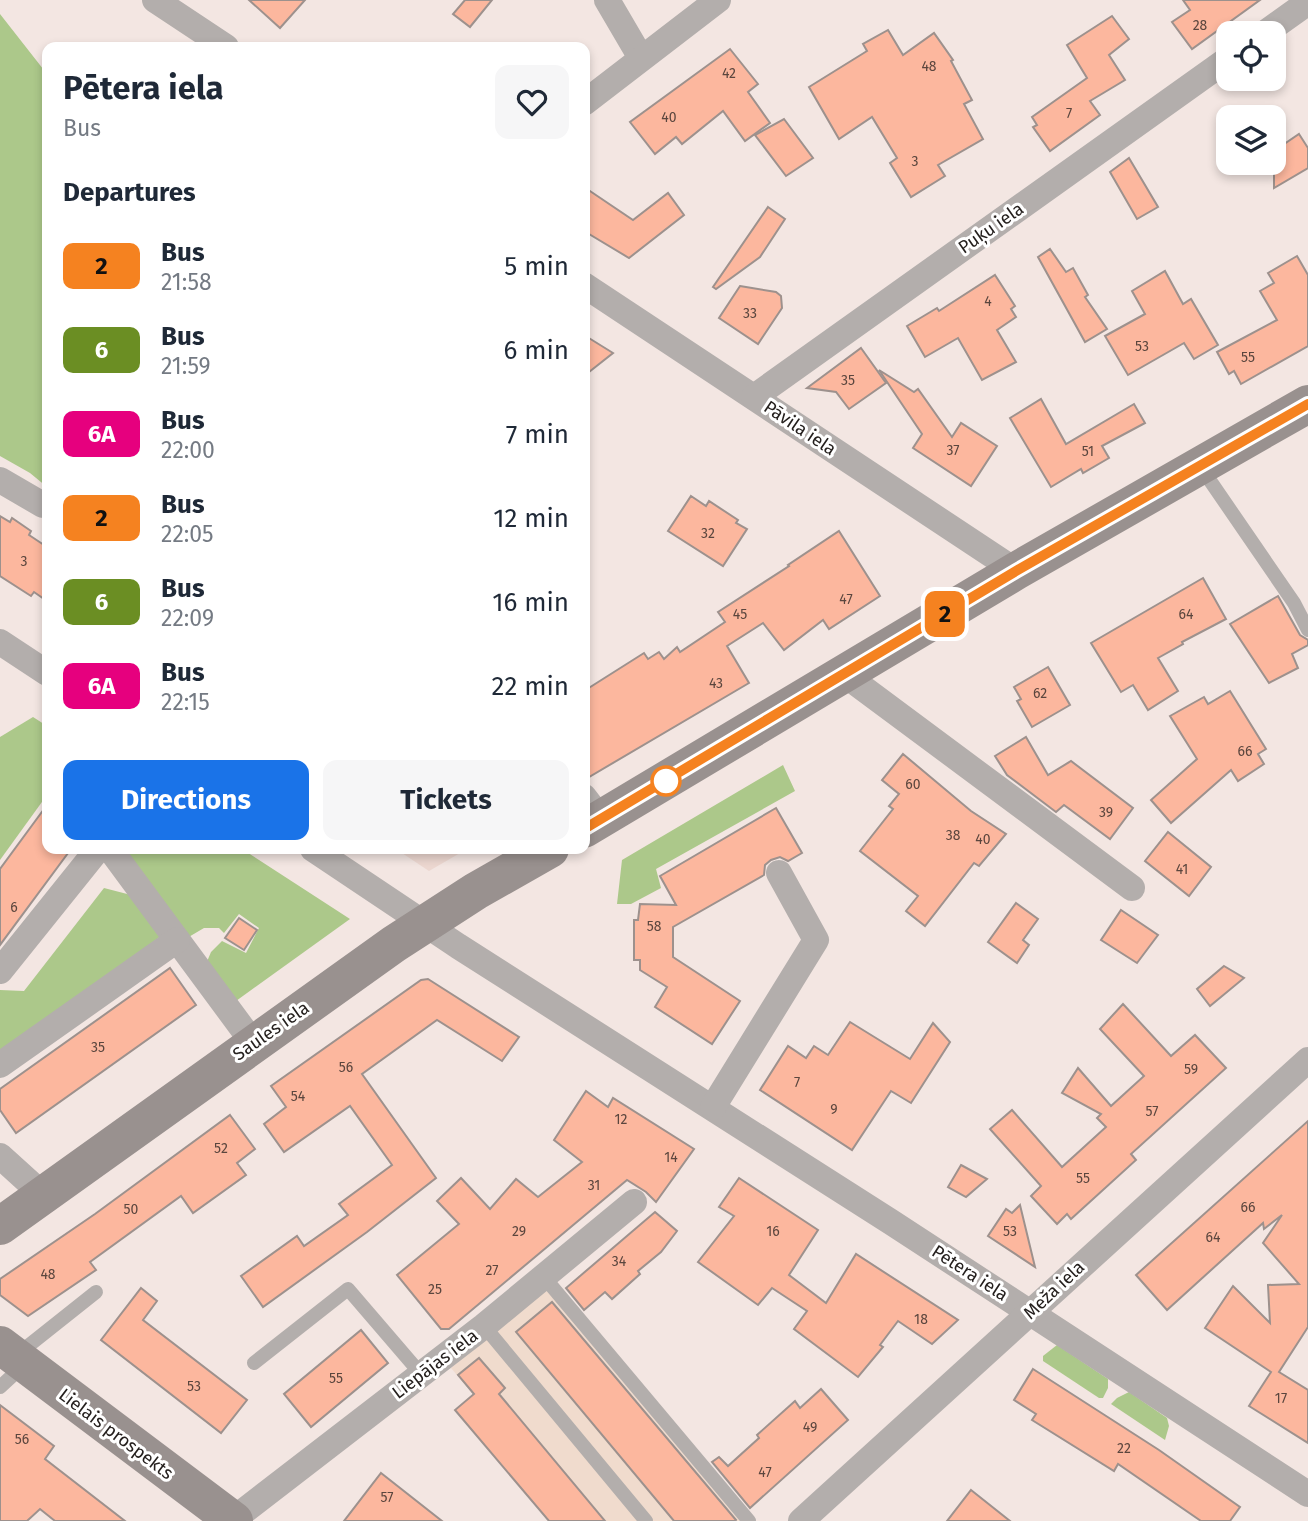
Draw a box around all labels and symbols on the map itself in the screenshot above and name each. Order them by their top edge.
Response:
house number: 28 [1193,17,1208,34]
house number: 48 [921,58,937,75]
house number: 42 [722,65,736,82]
house number: 7 [1066,105,1072,122]
house number: 40 [661,109,677,126]
house number: 3 [912,153,919,170]
street label: Puķu iela [954,198,1028,259]
house number: 4 [984,293,992,310]
house number: 33 [743,305,757,322]
house number: 53 [1135,338,1149,355]
house number: 55 [1241,349,1255,366]
house number: 35 [841,372,855,389]
street label: Pāvila iela [760,396,840,460]
house number: 37 [946,442,960,459]
house number: 51 [1082,443,1094,460]
house number: 32 [701,525,715,542]
house number: 3 [21,553,28,570]
house number: 47 [839,591,853,608]
line badge: 2 [922,591,968,637]
house number: 45 [733,606,747,623]
house number: 64 [1179,606,1194,623]
house number: 43 [709,675,723,692]
house number: 62 [1033,685,1047,702]
house number: 66 [1238,743,1252,760]
unlabelled marker [651,766,681,796]
house number: 60 [905,776,921,793]
house number: 39 [1099,804,1113,821]
house number: 38 [946,827,961,844]
house number: 40 [975,831,991,848]
house number: 41 [1176,861,1188,878]
house number: 6 [10,899,18,916]
house number: 58 [647,918,662,935]
street label: Saules iela [229,997,313,1065]
house number: 35 [91,1039,105,1056]
house number: 56 [339,1059,353,1076]
house number: 59 [1184,1061,1198,1078]
house number: 7 [794,1074,800,1091]
house number: 54 [291,1088,306,1105]
house number: 9 [830,1101,838,1118]
house number: 57 [1146,1103,1158,1120]
house number: 12 [615,1111,628,1128]
house number: 52 [214,1140,228,1157]
house number: 14 [664,1149,678,1166]
house number: 55 [1076,1170,1090,1187]
house number: 31 [588,1177,600,1194]
house number: 66 [1241,1199,1255,1216]
house number: 50 [124,1201,139,1218]
house number: 29 [512,1223,526,1240]
house number: 16 [766,1223,780,1240]
house number: 53 [1003,1223,1017,1240]
house number: 64 [1206,1229,1221,1246]
street label: Pētera iela [928,1240,1012,1306]
house number: 34 [612,1253,627,1270]
street label: Meža iela [1019,1256,1089,1324]
house number: 27 [485,1262,499,1279]
house number: 48 [40,1266,56,1283]
house number: 25 [428,1281,442,1298]
house number: 18 [914,1311,928,1328]
street label: Liepājas iela [388,1325,482,1403]
house number: 55 [329,1370,343,1387]
house number: 53 [187,1378,201,1395]
street label: Lielais prospekts [54,1384,178,1484]
house number: 17 [1275,1390,1287,1407]
house number: 49 [803,1419,817,1436]
house number: 56 [15,1431,29,1448]
house number: 22 [1117,1440,1131,1457]
house number: 47 [758,1464,772,1481]
house number: 57 [381,1489,393,1506]

